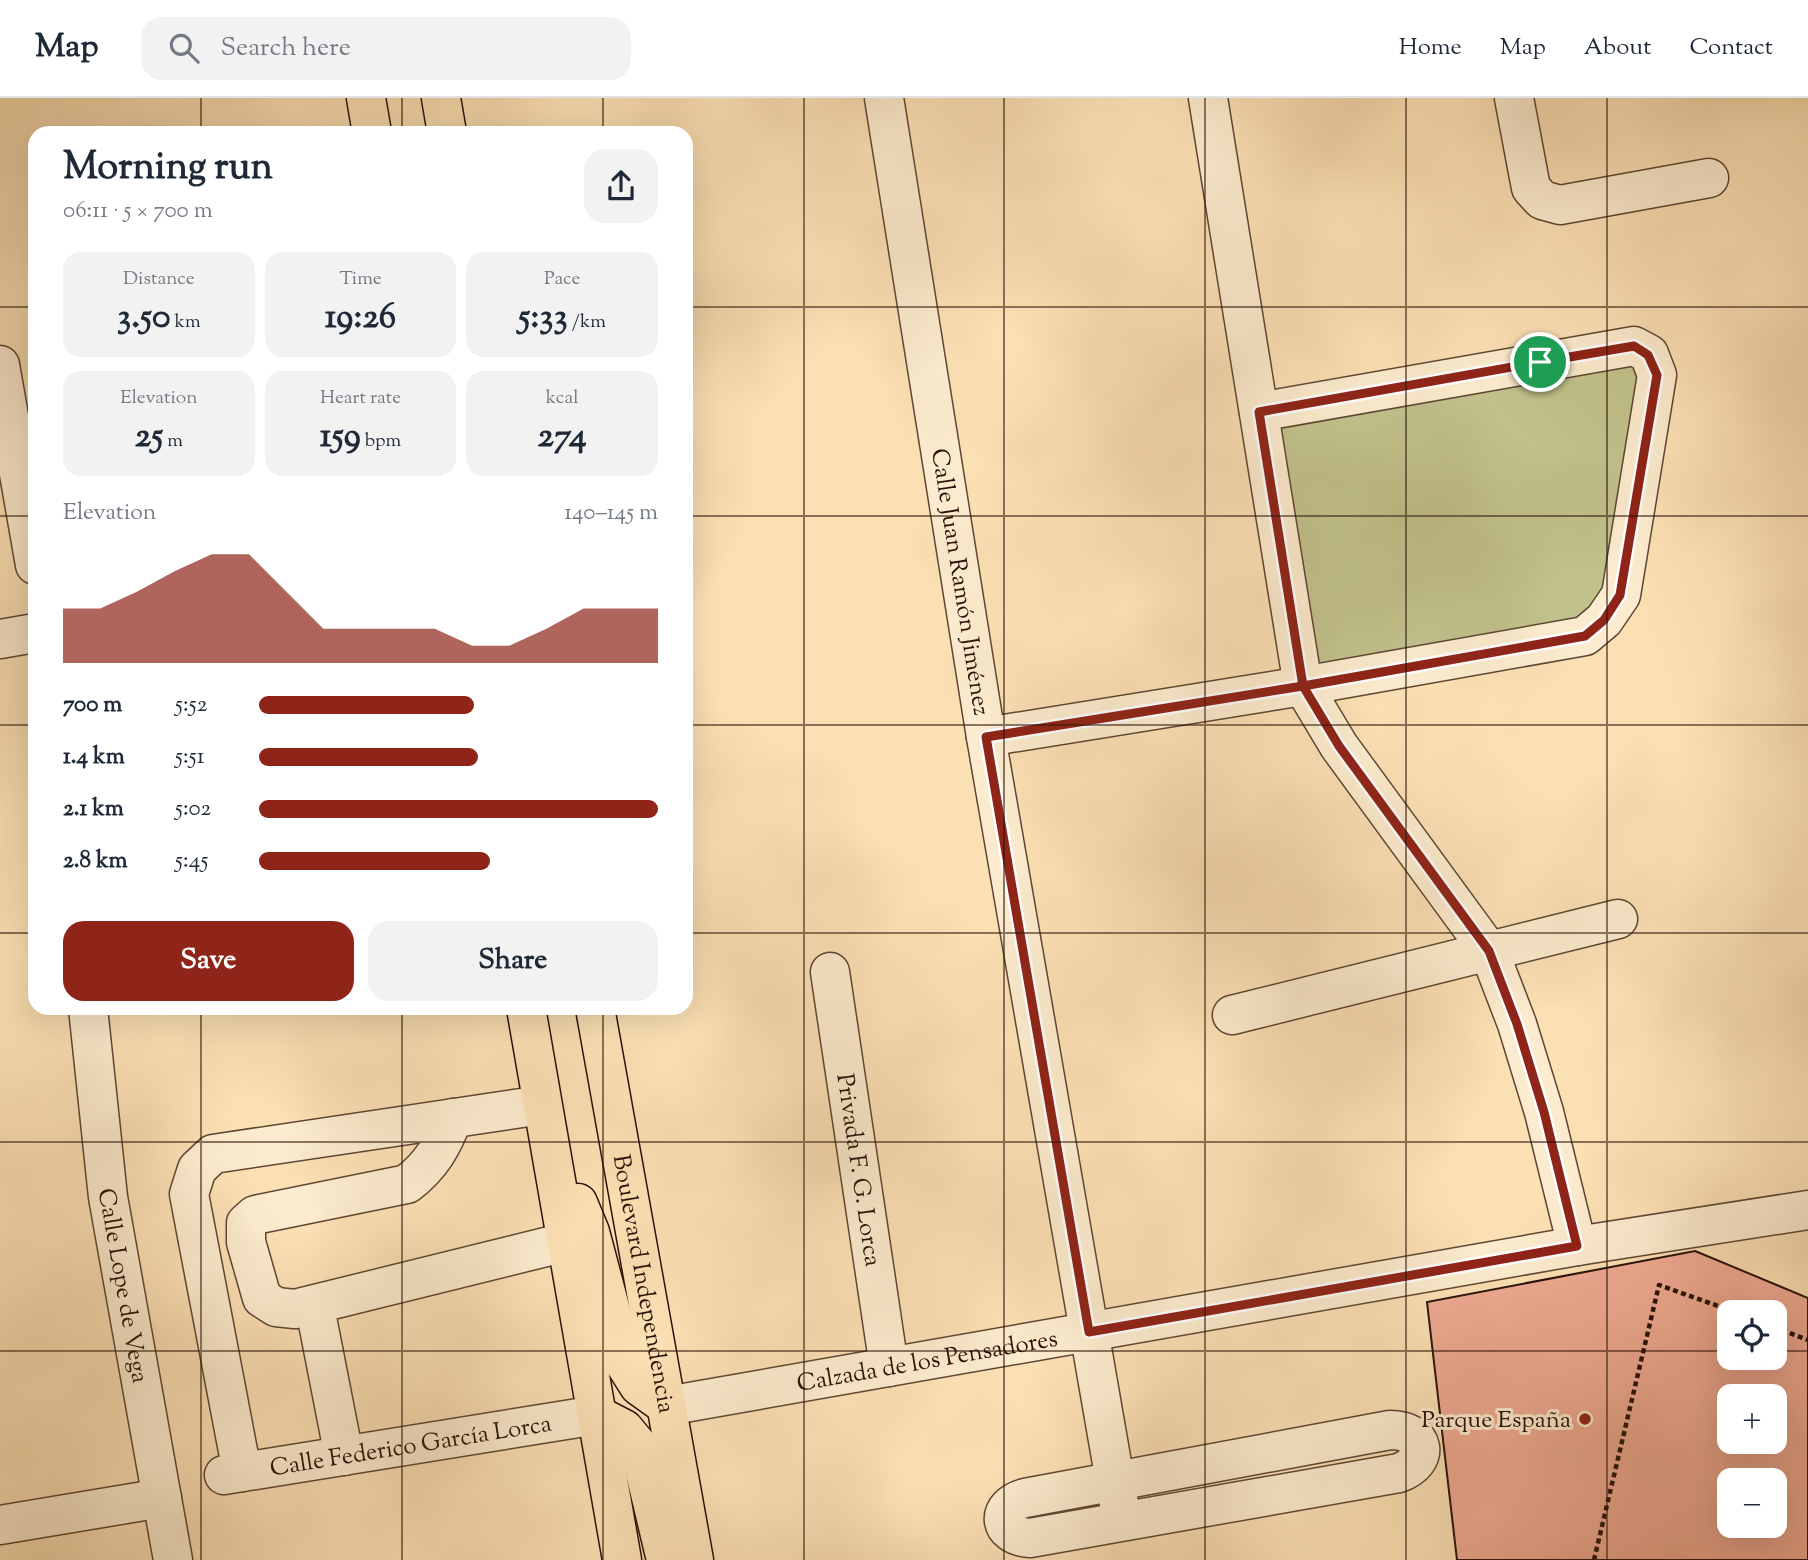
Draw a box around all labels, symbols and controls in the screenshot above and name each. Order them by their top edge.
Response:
search box [141,17,631,80]
text: Map [35,24,99,72]
icon: search [165,29,203,67]
text: Search here [221,30,351,67]
text: Home [1399,31,1462,65]
text: Map [1500,31,1546,65]
text: About [1584,31,1651,65]
text: Contact [1689,31,1773,65]
text: Morning run [63,142,273,196]
button: share [584,149,658,223]
text: 06:11 · 5 × 700 m [63,195,213,228]
text: Distance [123,266,195,293]
text: Time [339,266,382,293]
text: Pace [544,266,580,293]
text: 3.50 [117,293,170,344]
text: 19:26 [325,293,396,344]
text: 5:33 [518,293,568,344]
text: km [170,309,201,336]
text: /km [568,309,606,336]
pin [1510,332,1570,392]
icon: arrive [1521,343,1559,381]
text: Elevation [120,385,197,412]
text: Heart rate [320,385,401,412]
text: kcal [546,385,578,412]
text: 25 [135,412,163,463]
text: 159 [320,412,361,463]
text: 274 [538,412,587,463]
text: m [163,428,183,455]
text: bpm [361,428,401,455]
street label: Calle Juan Ramón Jiménez [921,446,997,718]
text: Elevation [63,497,156,530]
text: 140–145 m [564,497,658,530]
text: 700 m [63,689,122,722]
text: 5:52 [175,689,207,722]
text: 1.4 km [63,741,125,774]
text: 5:51 [175,741,205,774]
text: 2.1 km [63,793,124,826]
text: 5:02 [175,793,211,826]
text: 2.8 km [63,845,128,878]
text: 5:45 [175,845,208,878]
button: Save [63,921,354,1001]
button: Share [368,921,658,1001]
street label: Privada F. G. Lorca [826,1071,889,1269]
street label: Boulevard Independencia [603,1152,682,1416]
street label: Calle Lope de Vega [88,1186,156,1386]
map controls [1717,1300,1787,1538]
button: locate [1717,1300,1787,1370]
street label: Calzada de los Pensadores [794,1323,1060,1402]
button: + [1717,1384,1787,1454]
place label: Parque España [1421,1404,1571,1438]
street label: Calle Federico García Lorca [268,1408,554,1486]
marker: Parque España [1577,1411,1593,1427]
button: − [1717,1468,1787,1538]

